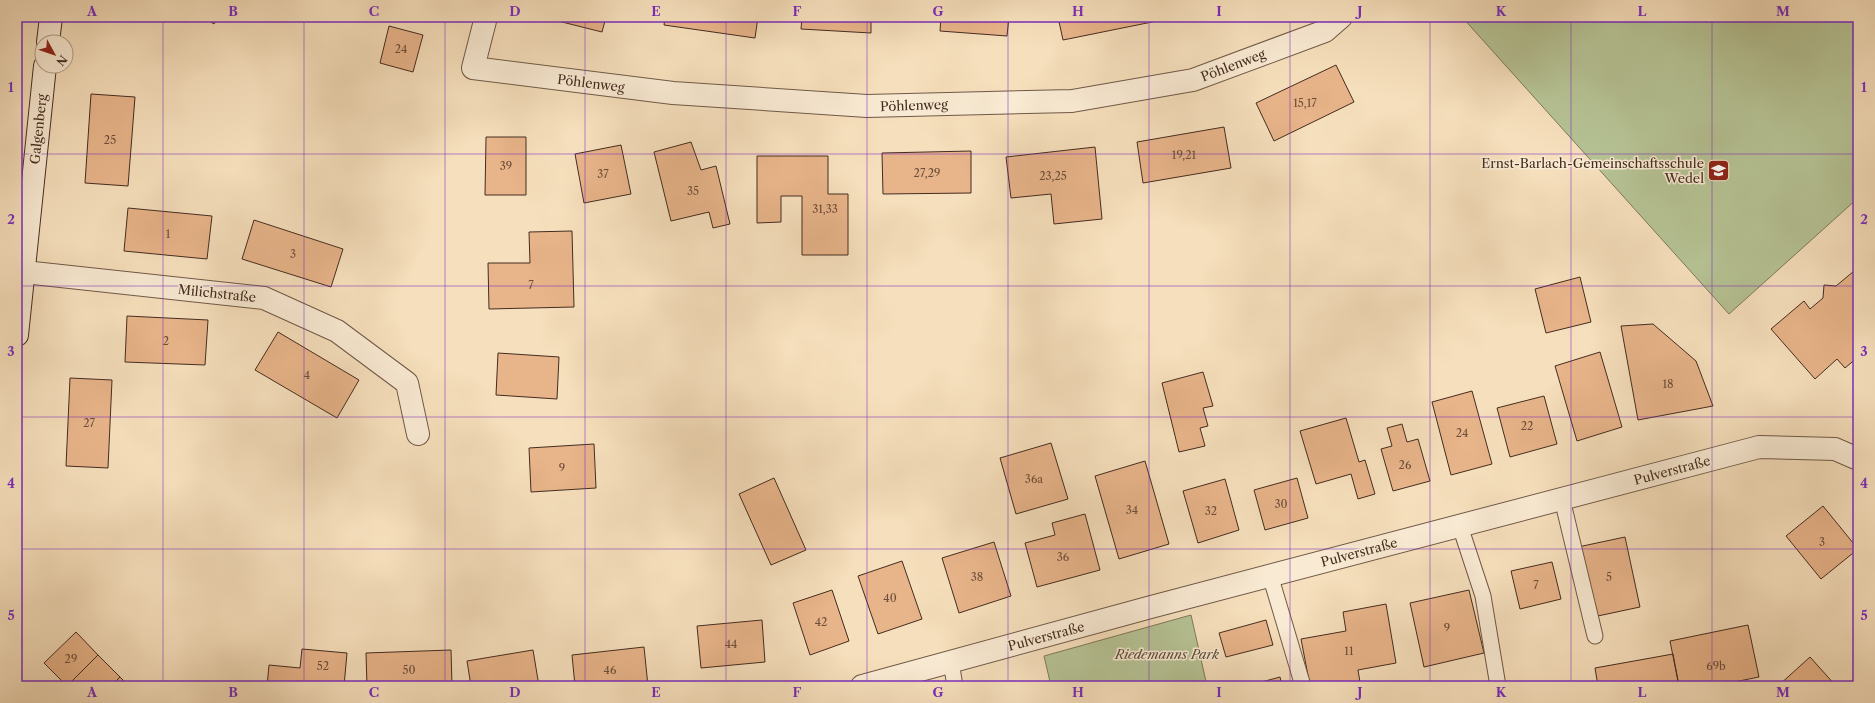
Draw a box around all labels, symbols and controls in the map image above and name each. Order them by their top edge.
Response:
text: A [86,3,98,19]
text: B [228,3,238,19]
text: C [369,3,379,19]
text: D [509,3,521,19]
text: E [651,3,661,19]
text: F [793,3,802,19]
text: G [932,3,944,19]
text: H [1072,3,1084,19]
text: I [1216,3,1222,19]
text: J [1355,3,1363,19]
text: K [1496,3,1507,19]
text: L [1638,3,1647,19]
text: M [1776,3,1790,19]
north arrow [34,34,74,74]
house number: 24 [395,42,407,56]
street label: Pöhlenweg [1198,45,1268,85]
text: N [53,52,70,69]
street label: Pöhlenweg [556,71,626,95]
text: 1 [8,79,14,95]
text: 1 [1861,79,1867,95]
street label: Galgenberg [26,93,50,165]
street label: Pöhlenweg [880,96,948,114]
house number: 15,17 [1293,96,1317,110]
house number: 25 [104,133,116,147]
house number: 19,21 [1172,148,1197,162]
place label: Ernst-Barlach-Gemeinschaftsschule Wedel [1481,155,1704,186]
school or university icon: Ernst-Barlach-Gemeinschaftsschule Wedel [1706,157,1732,183]
house number: 39 [500,159,512,173]
house number: 27,29 [914,166,940,180]
house number: 37 [597,167,609,181]
house number: 23,25 [1039,169,1067,183]
house number: 35 [687,184,699,198]
house number: 31,33 [812,202,838,216]
text: 2 [7,211,15,227]
text: 2 [1860,211,1868,227]
house number: 1 [166,227,171,241]
house number: 3 [290,247,296,261]
house number: 7 [528,278,534,292]
street label: Milichstraße [177,281,257,305]
house number: 2 [163,334,169,348]
text: 3 [7,343,15,359]
text: 3 [1860,343,1868,359]
house number: 4 [304,368,310,382]
house number: 18 [1662,377,1674,391]
house number: 27 [83,416,95,430]
house number: 22 [1521,419,1533,433]
house number: 24 [1456,426,1468,440]
street label: Pulverstraße [1632,452,1712,488]
house number: 26 [1399,458,1412,472]
house number: 9 [559,461,565,475]
house number: 36a [1025,472,1043,486]
text: 4 [7,475,15,491]
text: 4 [1860,475,1868,491]
house number: 30 [1274,497,1288,511]
house number: 34 [1126,503,1138,517]
house number: 32 [1205,504,1217,518]
street label: Pulverstraße [1319,534,1399,570]
house number: 3 [1819,535,1825,549]
house number: 36 [1057,550,1070,564]
house number: 38 [971,570,983,584]
house number: 5 [1606,570,1612,584]
house number: 7 [1533,578,1539,592]
house number: 40 [883,591,897,605]
text: 5 [7,607,15,623]
text: 5 [1860,607,1868,623]
house number: 42 [815,615,827,629]
street label: Pulverstraße [1006,618,1086,654]
house number: 9 [1444,621,1450,635]
house number: 44 [725,637,737,651]
house number: 11 [1344,644,1354,658]
park label: Riedemanns Park [1114,646,1219,662]
house number: 29 [65,652,77,666]
house number: 52 [317,659,329,673]
house number: 69b [1706,659,1726,673]
house number: 50 [403,663,415,677]
house number: 46 [604,663,617,677]
text: A [86,684,98,700]
text: B [228,684,238,700]
text: C [369,684,379,700]
text: D [509,684,521,700]
text: E [651,684,661,700]
text: F [793,684,802,700]
text: G [932,684,944,700]
text: H [1072,684,1084,700]
text: I [1216,684,1222,700]
text: J [1355,684,1363,700]
text: K [1496,684,1507,700]
text: L [1638,684,1647,700]
text: M [1776,684,1790,700]

